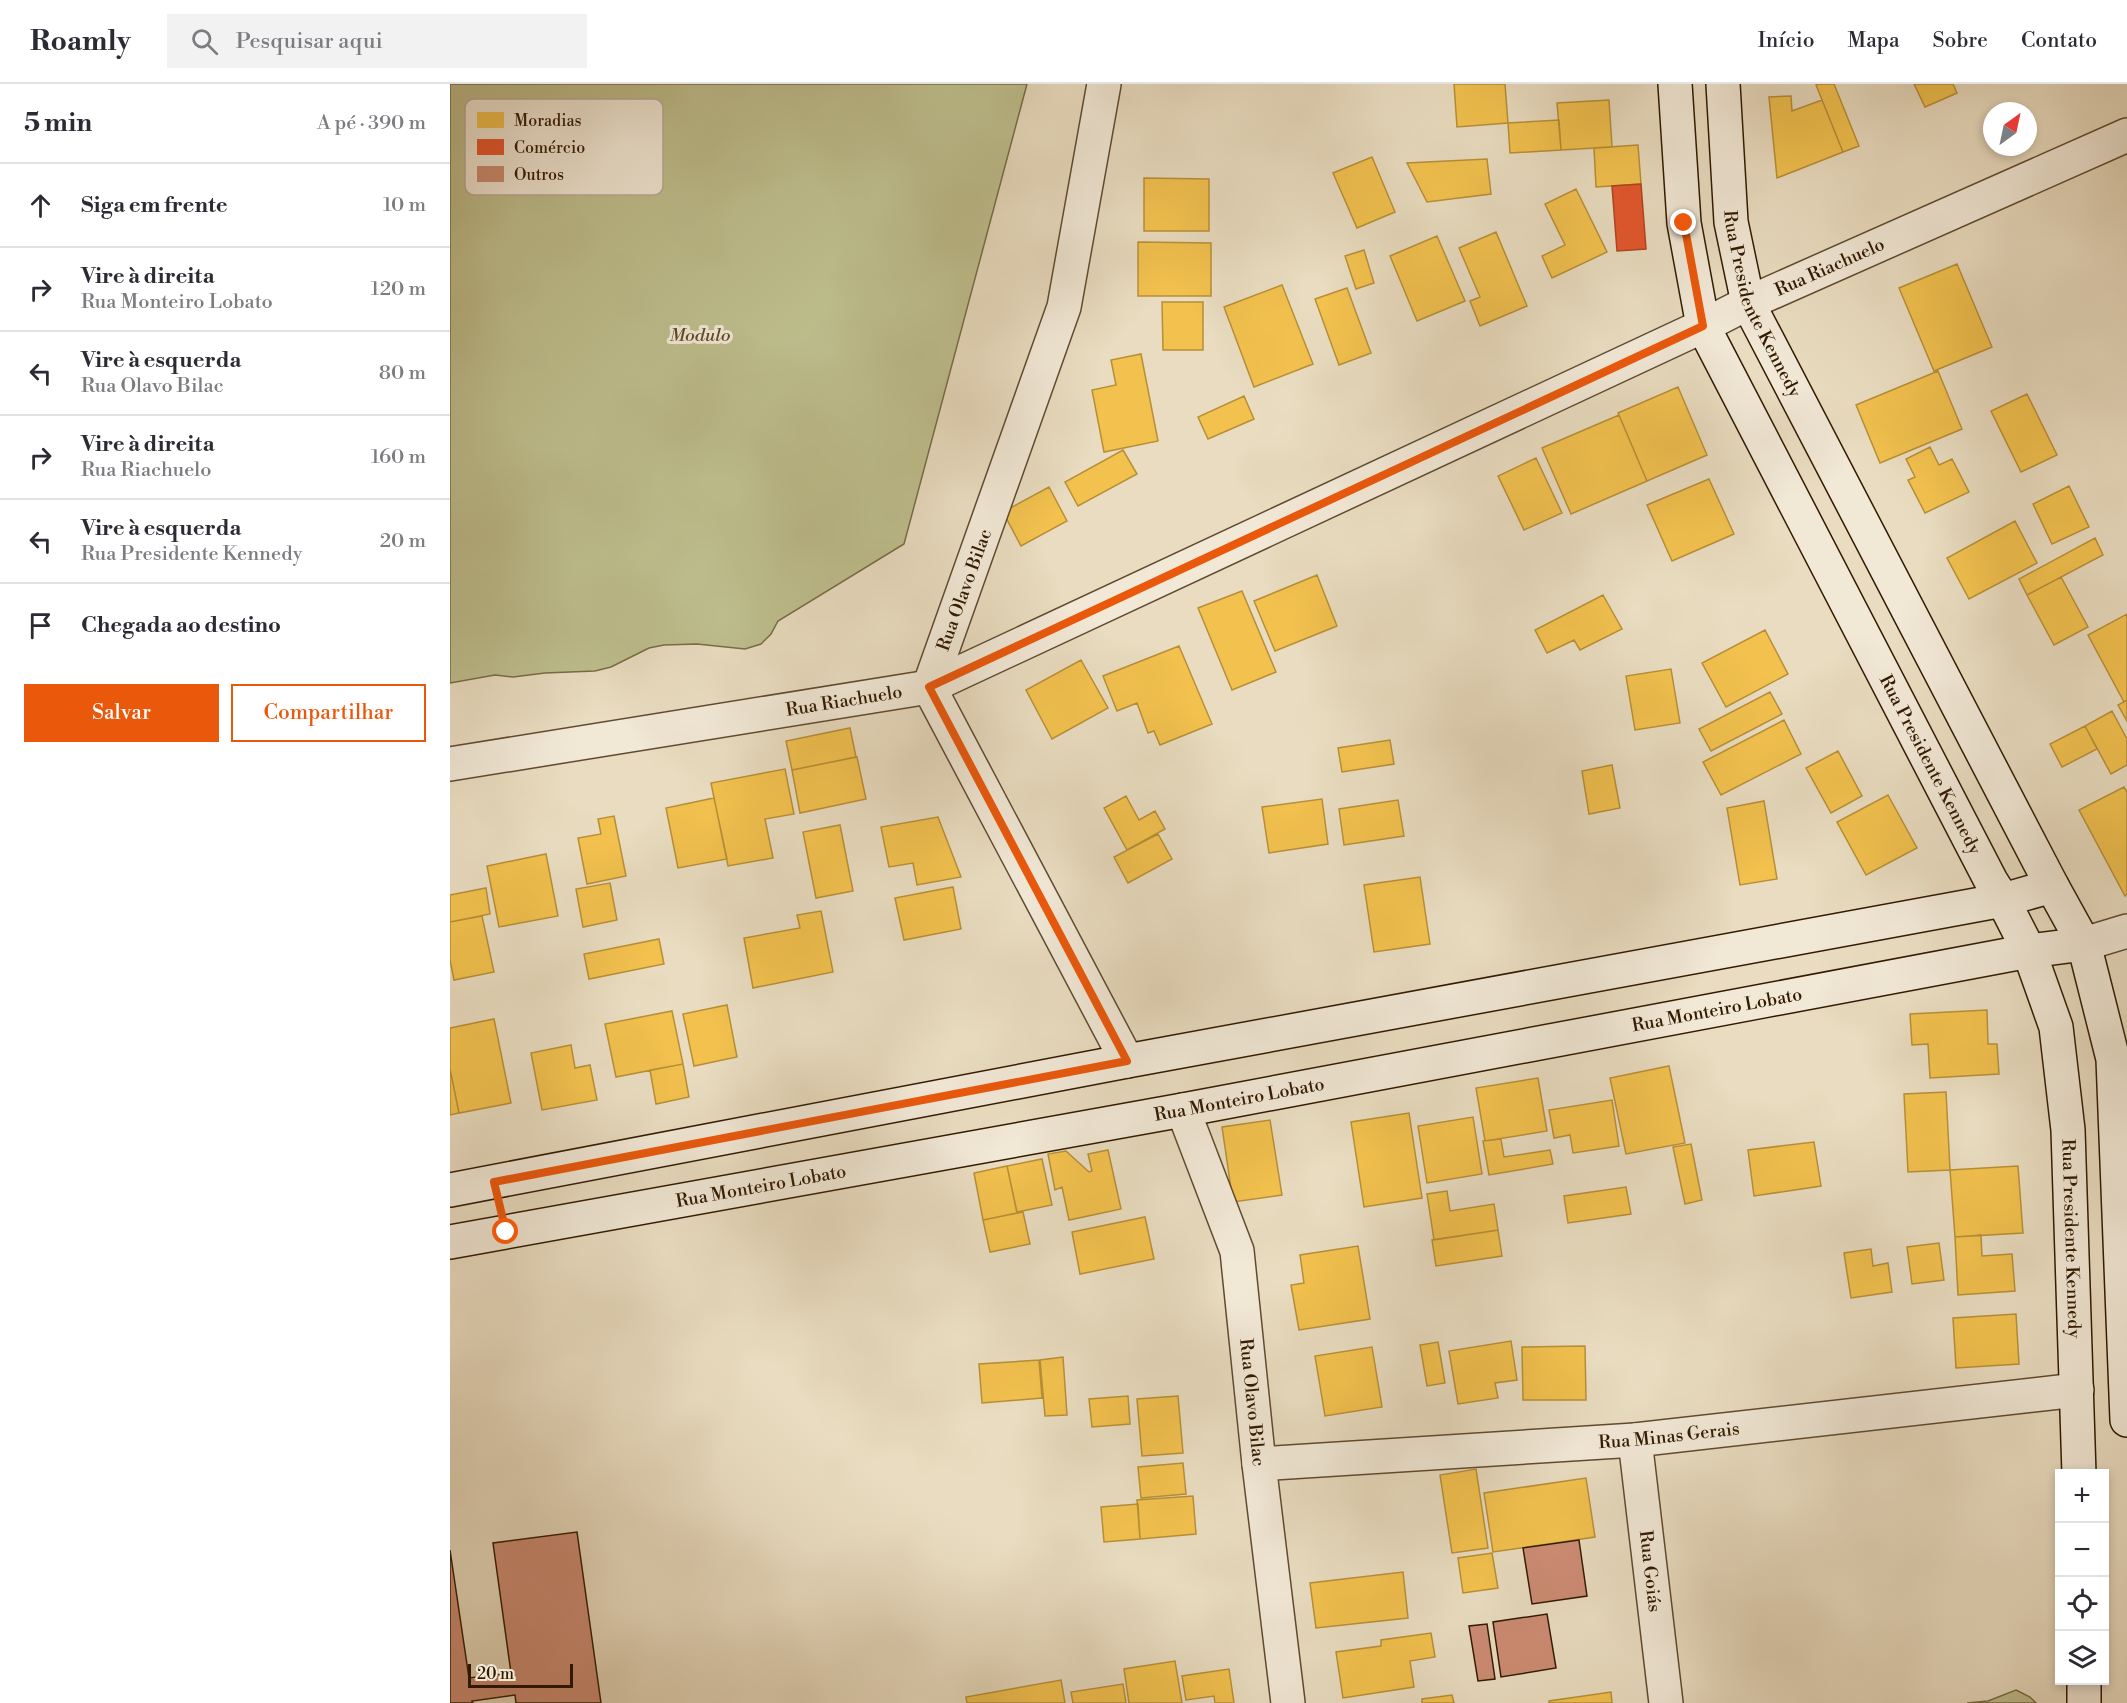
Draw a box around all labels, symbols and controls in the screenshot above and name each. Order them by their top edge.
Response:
search box [167,14,587,68]
text: Roamly [30,24,131,59]
icon: search [188,25,221,58]
text: Pesquisar aqui [236,28,383,55]
text: Início [1758,28,1815,54]
text: Mapa [1848,28,1900,54]
text: Sobre [1933,28,1988,54]
text: Contato [2021,28,2097,54]
legend [465,99,663,195]
north arrow [1983,102,2037,156]
text: 5 min [24,107,92,139]
text: A pé · 390 m [317,111,426,136]
text: Moradias [514,111,582,131]
text: Comércio [514,138,585,158]
text: Outros [514,165,564,185]
icon: ahead [24,189,57,222]
text: Siga em frente [81,192,228,219]
text: 10 m [383,193,426,218]
route end [1670,209,1696,235]
street label: Rua Presidente Kennedy [1718,209,1806,402]
street label: Rua Riachuelo [1771,233,1888,302]
text: Vire à direita [81,263,215,290]
icon: right [24,273,57,306]
text: 120 m [371,277,426,302]
text: Rua Monteiro Lobato [81,290,273,315]
park label: Modulo [670,324,730,347]
text: Vire à esquerda [81,347,241,374]
icon: left [24,357,57,390]
text: 80 m [379,361,426,386]
text: Rua Olavo Bilac [81,374,224,399]
text: Vire à direita [81,431,215,458]
icon: right [24,441,57,474]
text: 160 m [371,445,426,470]
text: Rua Riachuelo [81,458,212,483]
text: Vire à esquerda [81,515,241,542]
icon: left [24,525,57,558]
street label: Rua Olavo Bilac [932,526,997,654]
text: 20 m [380,529,426,554]
text: Rua Presidente Kennedy [81,542,302,567]
icon: arrive [24,609,57,642]
text: Chegada ao destino [81,612,281,639]
street label: Rua Presidente Kennedy [1874,671,1986,859]
street label: Rua Riachuelo [784,680,904,722]
button: Salvar [24,684,219,742]
button: Compartilhar [231,684,426,742]
street label: Rua Monteiro Lobato [1630,983,1804,1037]
street label: Rua Monteiro Lobato [1152,1073,1326,1127]
street label: Rua Presidente Kennedy [2056,1139,2086,1339]
street label: Rua Monteiro Lobato [674,1160,848,1213]
route start [492,1218,518,1244]
street label: Rua Olavo Bilac [1234,1337,1270,1467]
street label: Rua Minas Gerais [1598,1417,1741,1454]
map controls [2055,1469,2109,1685]
button: + [2055,1469,2109,1523]
button: − [2055,1523,2109,1577]
street label: Rua Goiás [1634,1529,1666,1613]
button: locate [2055,1577,2109,1631]
button: layers [2055,1631,2109,1685]
scale bar [468,1661,573,1688]
text: 20 m [477,1664,514,1684]

